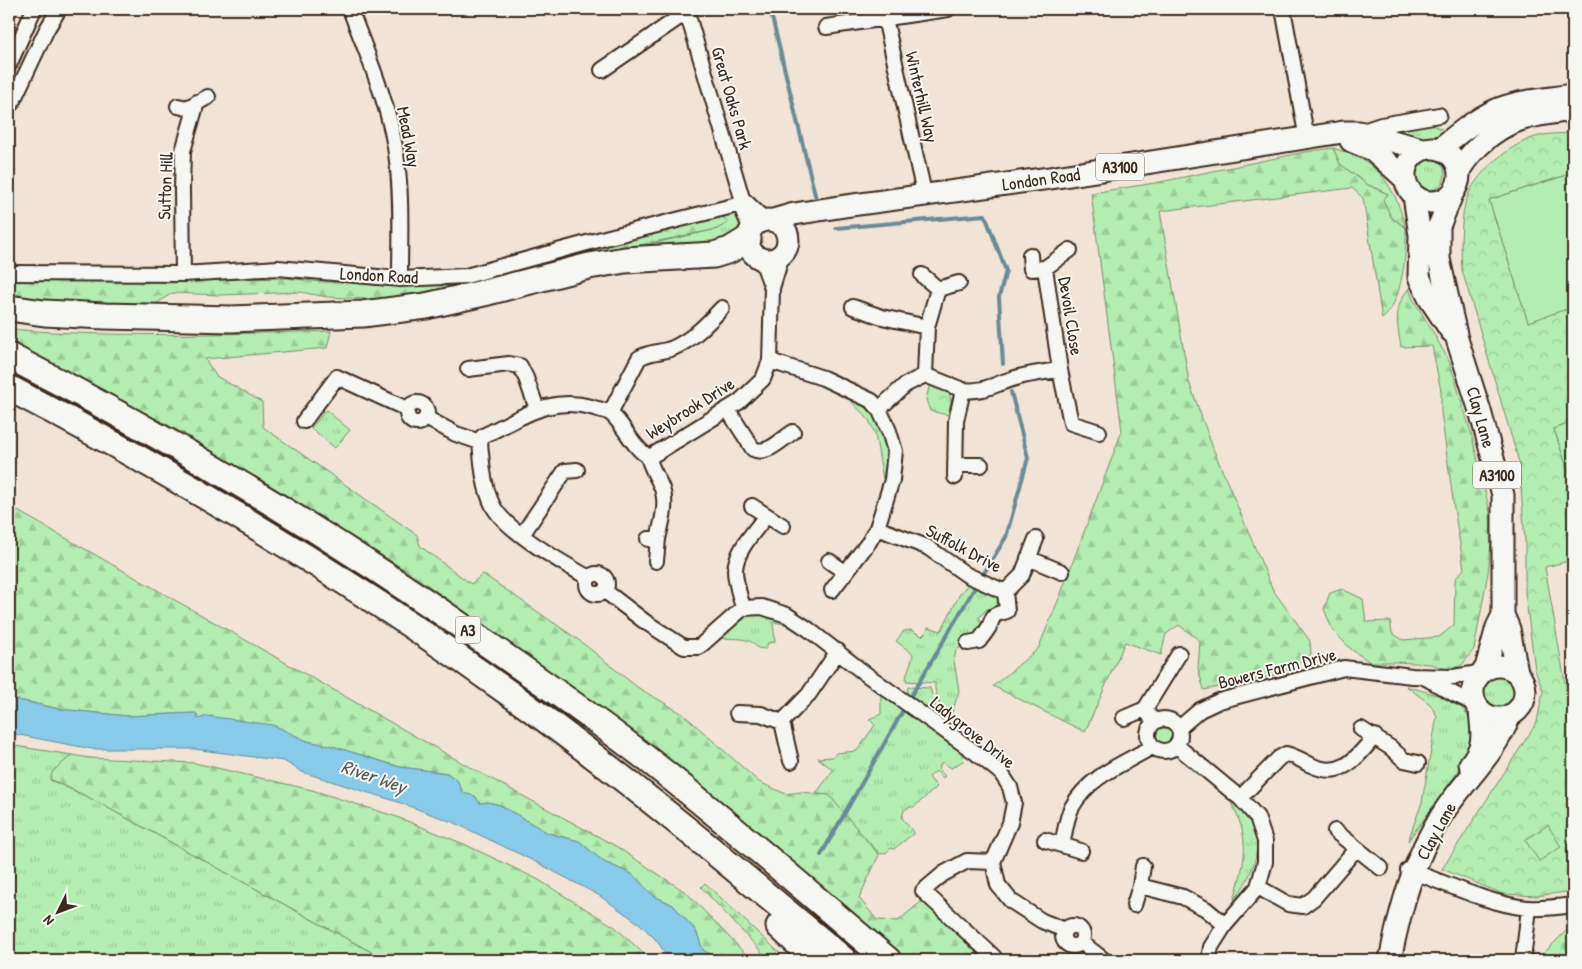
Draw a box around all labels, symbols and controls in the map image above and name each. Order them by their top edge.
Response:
street label: Great Oaks Park [705,44,759,153]
street label: Winterhill Way [899,49,945,145]
street label: Mead Way [391,104,427,170]
street label: Sutton Hill [151,152,179,220]
road number: A3100 [1096,154,1144,180]
street label: London Road [1001,161,1081,197]
street label: London Road [339,260,419,290]
street label: Devoil Close [1052,275,1090,357]
street label: Weybrook Drive [641,371,739,445]
street label: Clay Lane [1460,384,1502,450]
road number: A3100 [1473,462,1521,488]
street label: Suffolk Drive [922,518,1006,578]
road number: A3 [456,616,480,644]
street label: Bowers Farm Drive [1215,641,1339,695]
street label: Ladygrove Drive [925,690,1021,774]
water label: River Wey [338,753,412,800]
street label: Clay Lane [1410,798,1462,864]
north arrow [32,886,82,936]
text: N [38,912,58,930]

